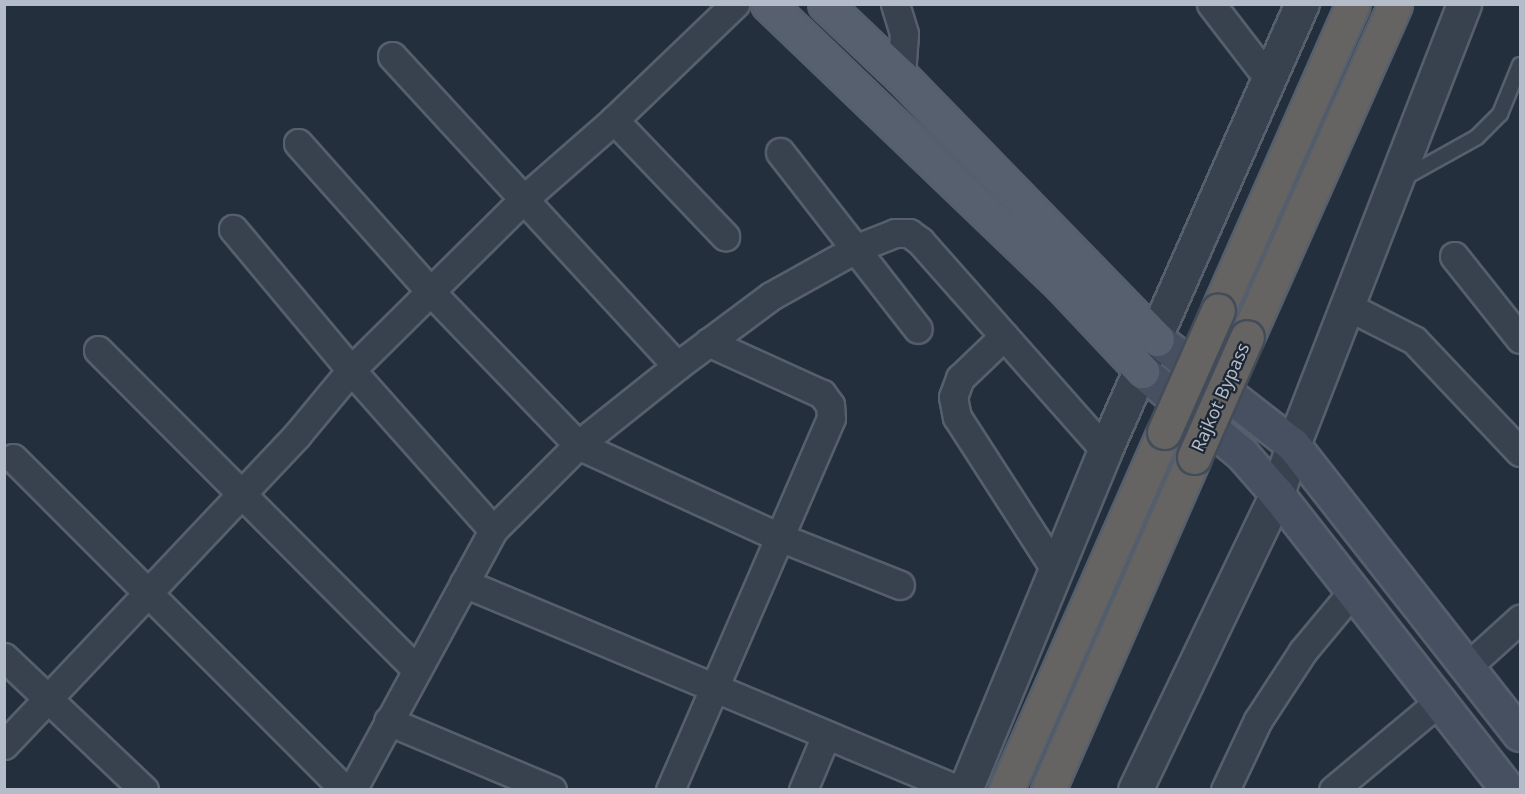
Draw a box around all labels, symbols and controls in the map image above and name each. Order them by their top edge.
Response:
street label: Rajkot Bypass [1186,339,1254,455]

